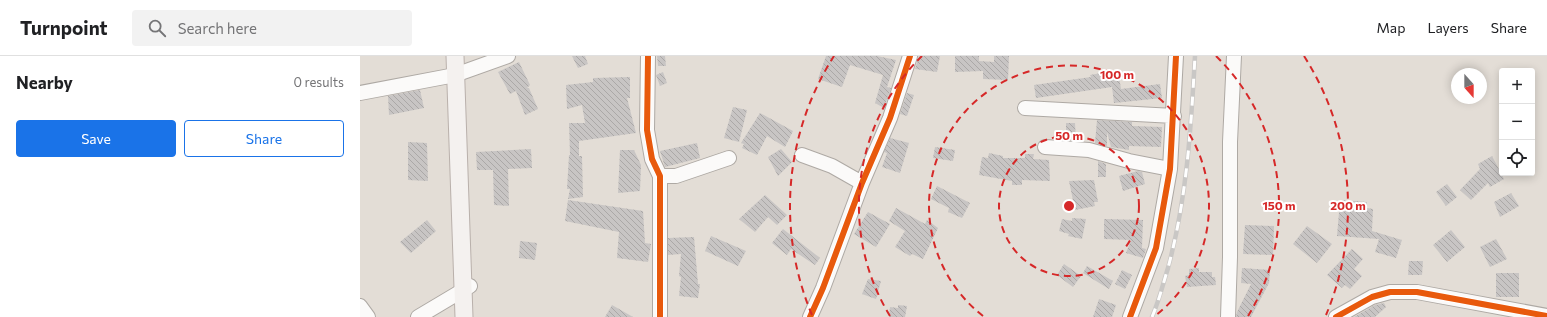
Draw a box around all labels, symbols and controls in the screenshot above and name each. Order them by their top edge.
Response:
search box [132,10,412,46]
text: Turnpoint [20,16,108,39]
icon: search [146,17,168,39]
text: Search here [178,19,257,37]
text: Map [1377,19,1405,36]
text: Layers [1427,19,1469,36]
text: Share [1491,19,1527,36]
text: 100 m [1100,67,1134,81]
north arrow [1451,68,1487,104]
map controls [1499,68,1535,176]
button: + [1499,68,1535,104]
text: Nearby [16,72,73,93]
text: 0 results [293,74,344,90]
button: − [1499,104,1535,140]
button: Save [16,120,176,157]
button: Share [184,120,344,157]
text: 50 m [1055,128,1083,142]
button: locate [1499,140,1535,176]
text: 150 m [1262,198,1296,212]
text: 200 m [1330,198,1366,212]
centre of rings [1062,199,1076,213]

